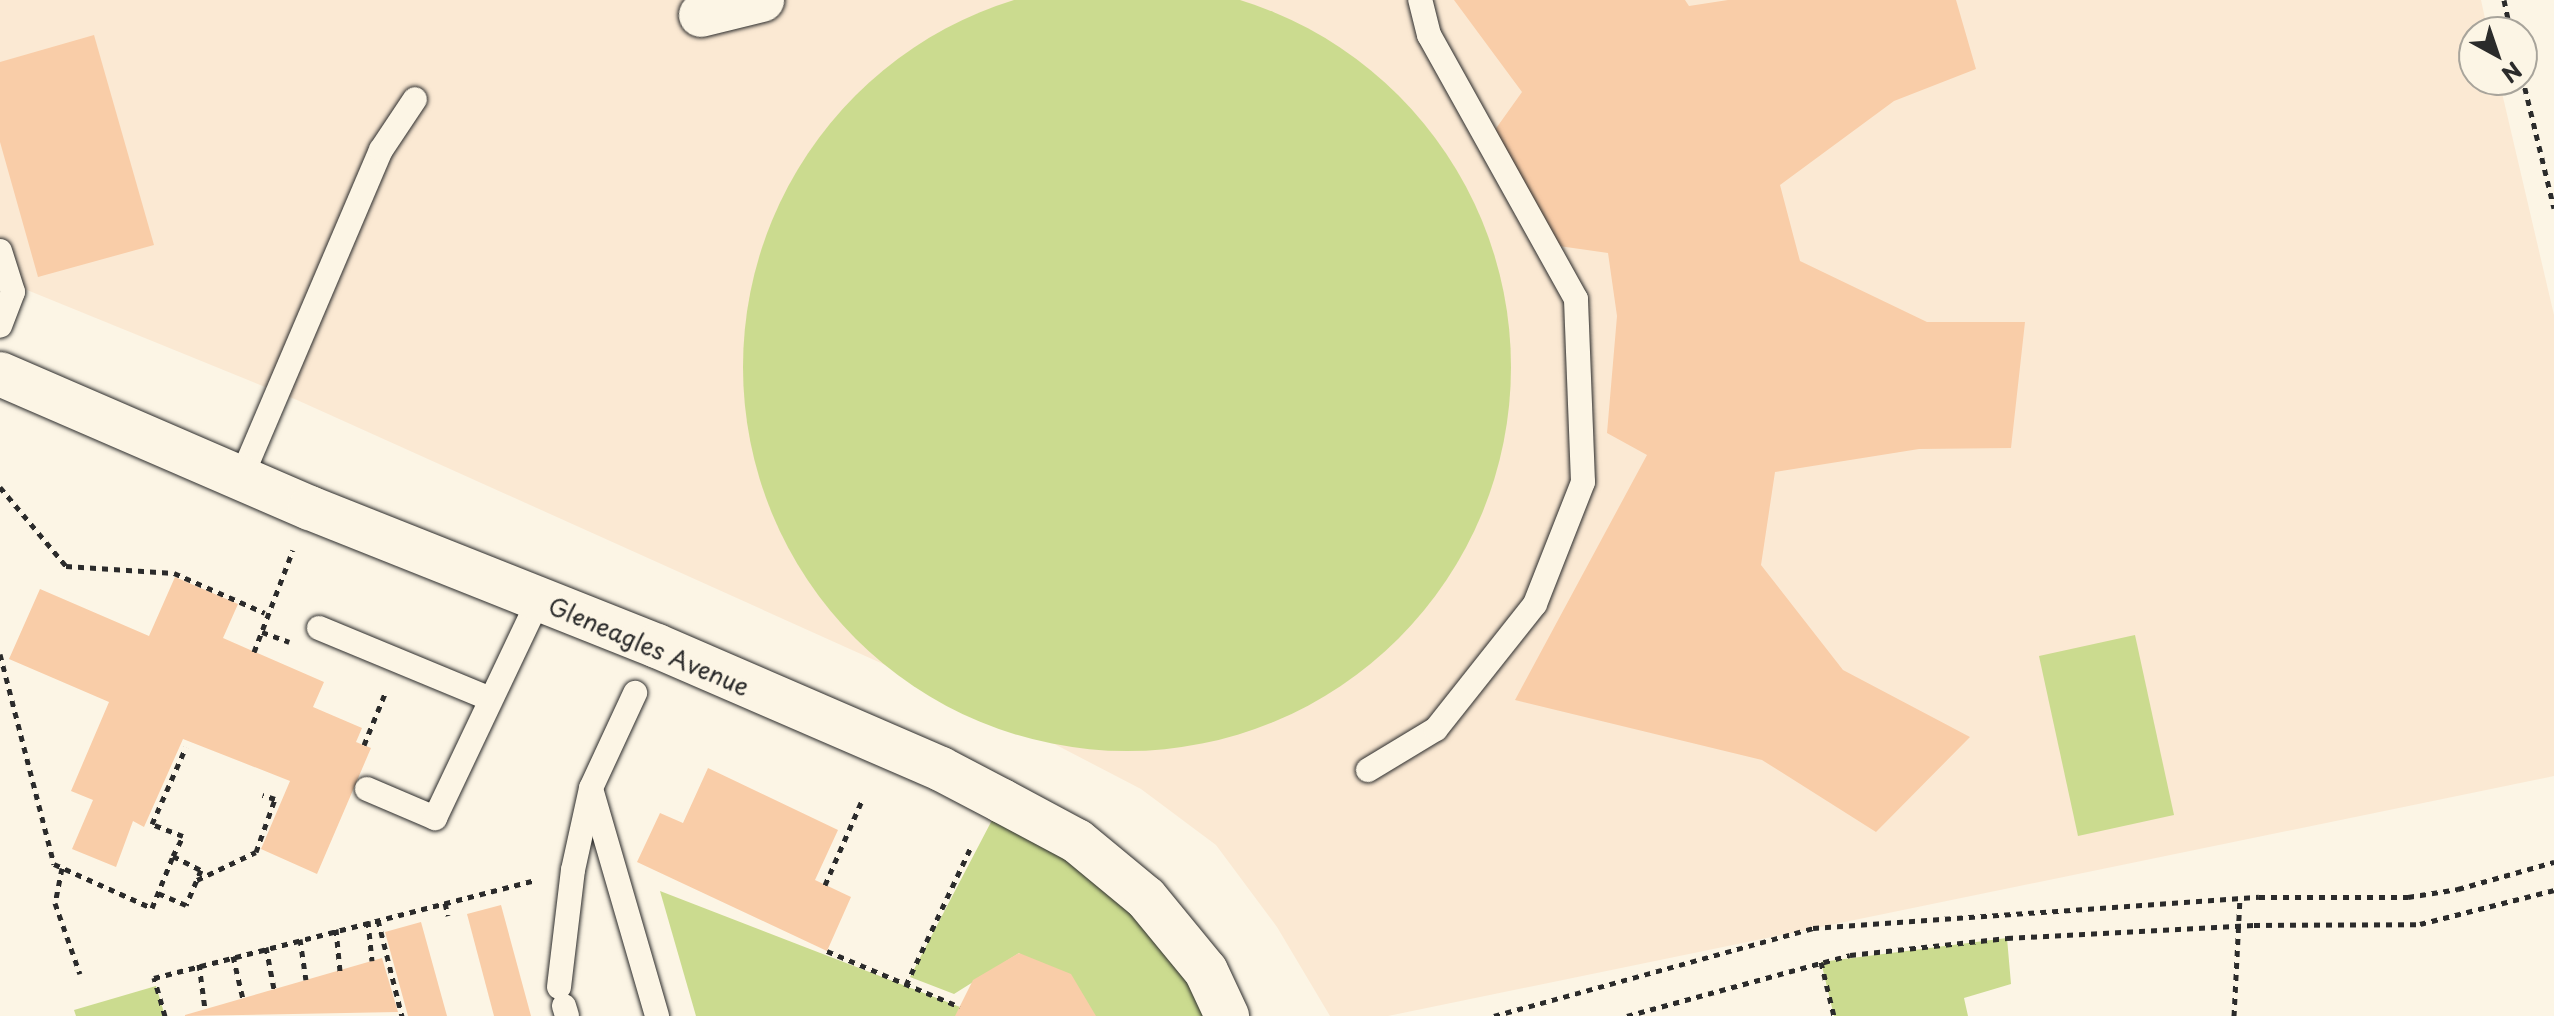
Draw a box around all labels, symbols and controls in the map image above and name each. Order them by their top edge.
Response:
north arrow [2458,16,2538,96]
text: N [2495,55,2530,91]
street label: Gleneagles Avenue [545,591,753,701]

